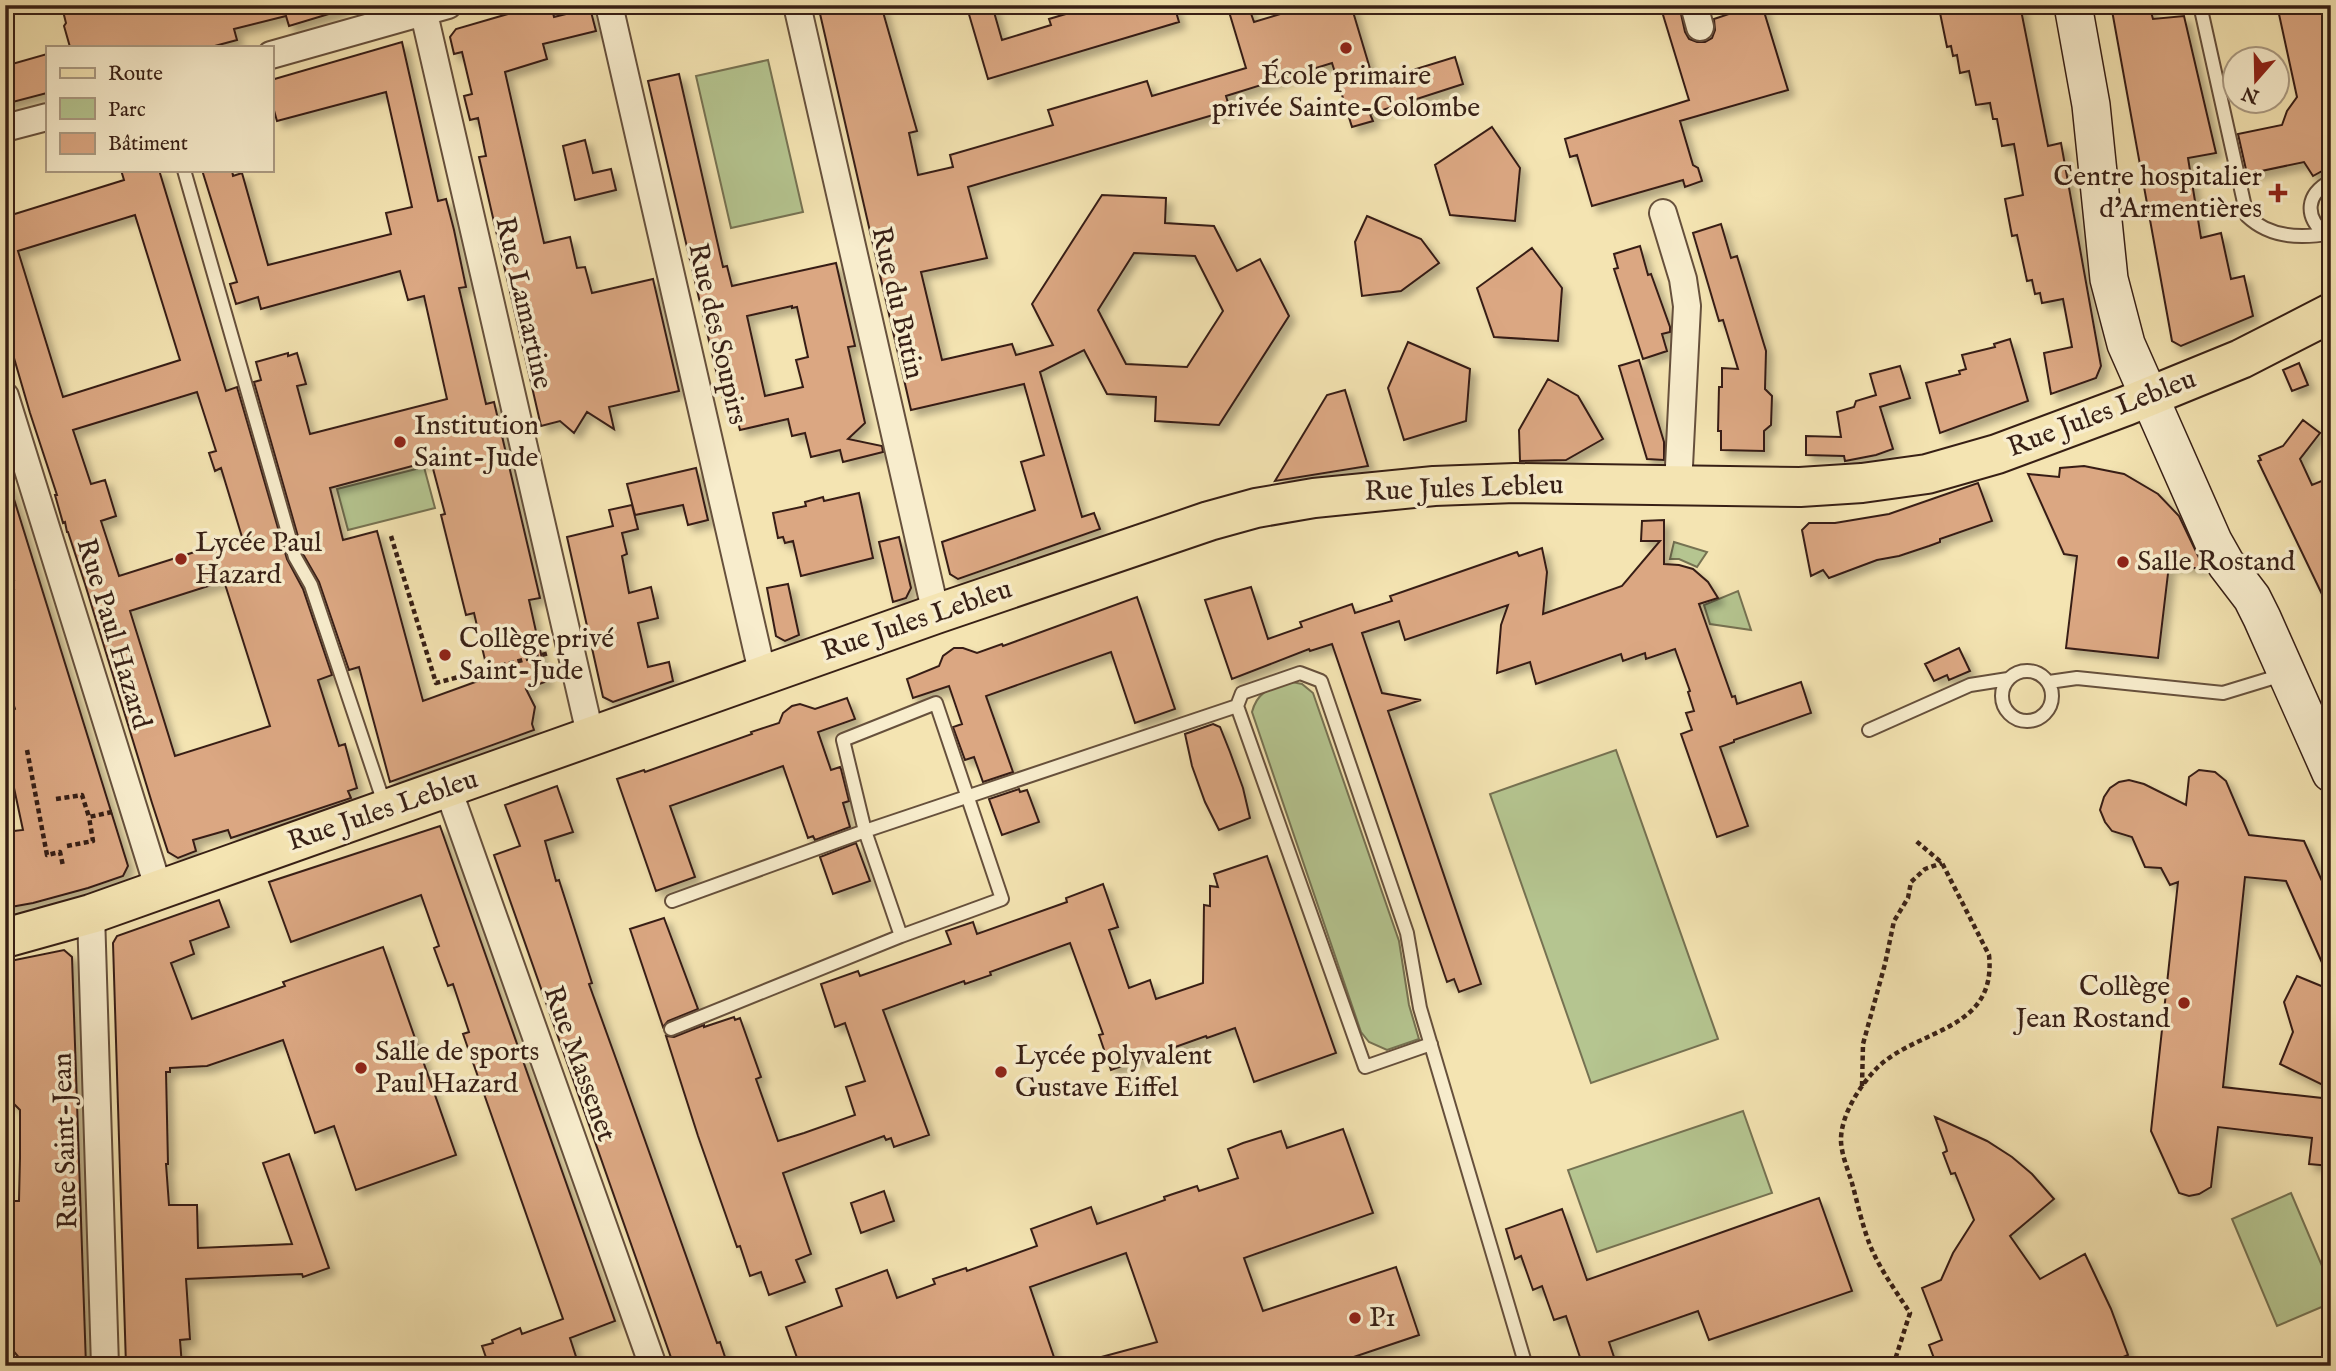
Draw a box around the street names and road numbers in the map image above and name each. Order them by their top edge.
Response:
street label: Rue Lamartine [486,214,560,393]
street label: Rue du Butin [862,223,932,383]
street label: Rue des Soupirs [679,240,755,428]
street label: Rue Jules Lebleu [2003,362,2201,466]
street label: Rue Jules Lebleu [1364,468,1564,510]
street label: Rue Paul Hazard [67,534,159,734]
street label: Rue Jules Lebleu [817,572,1017,670]
street label: Rue Jules Lebleu [283,762,483,860]
street label: Rue Massenet [535,981,623,1147]
street label: Rue Saint-Jean [45,1052,87,1230]

